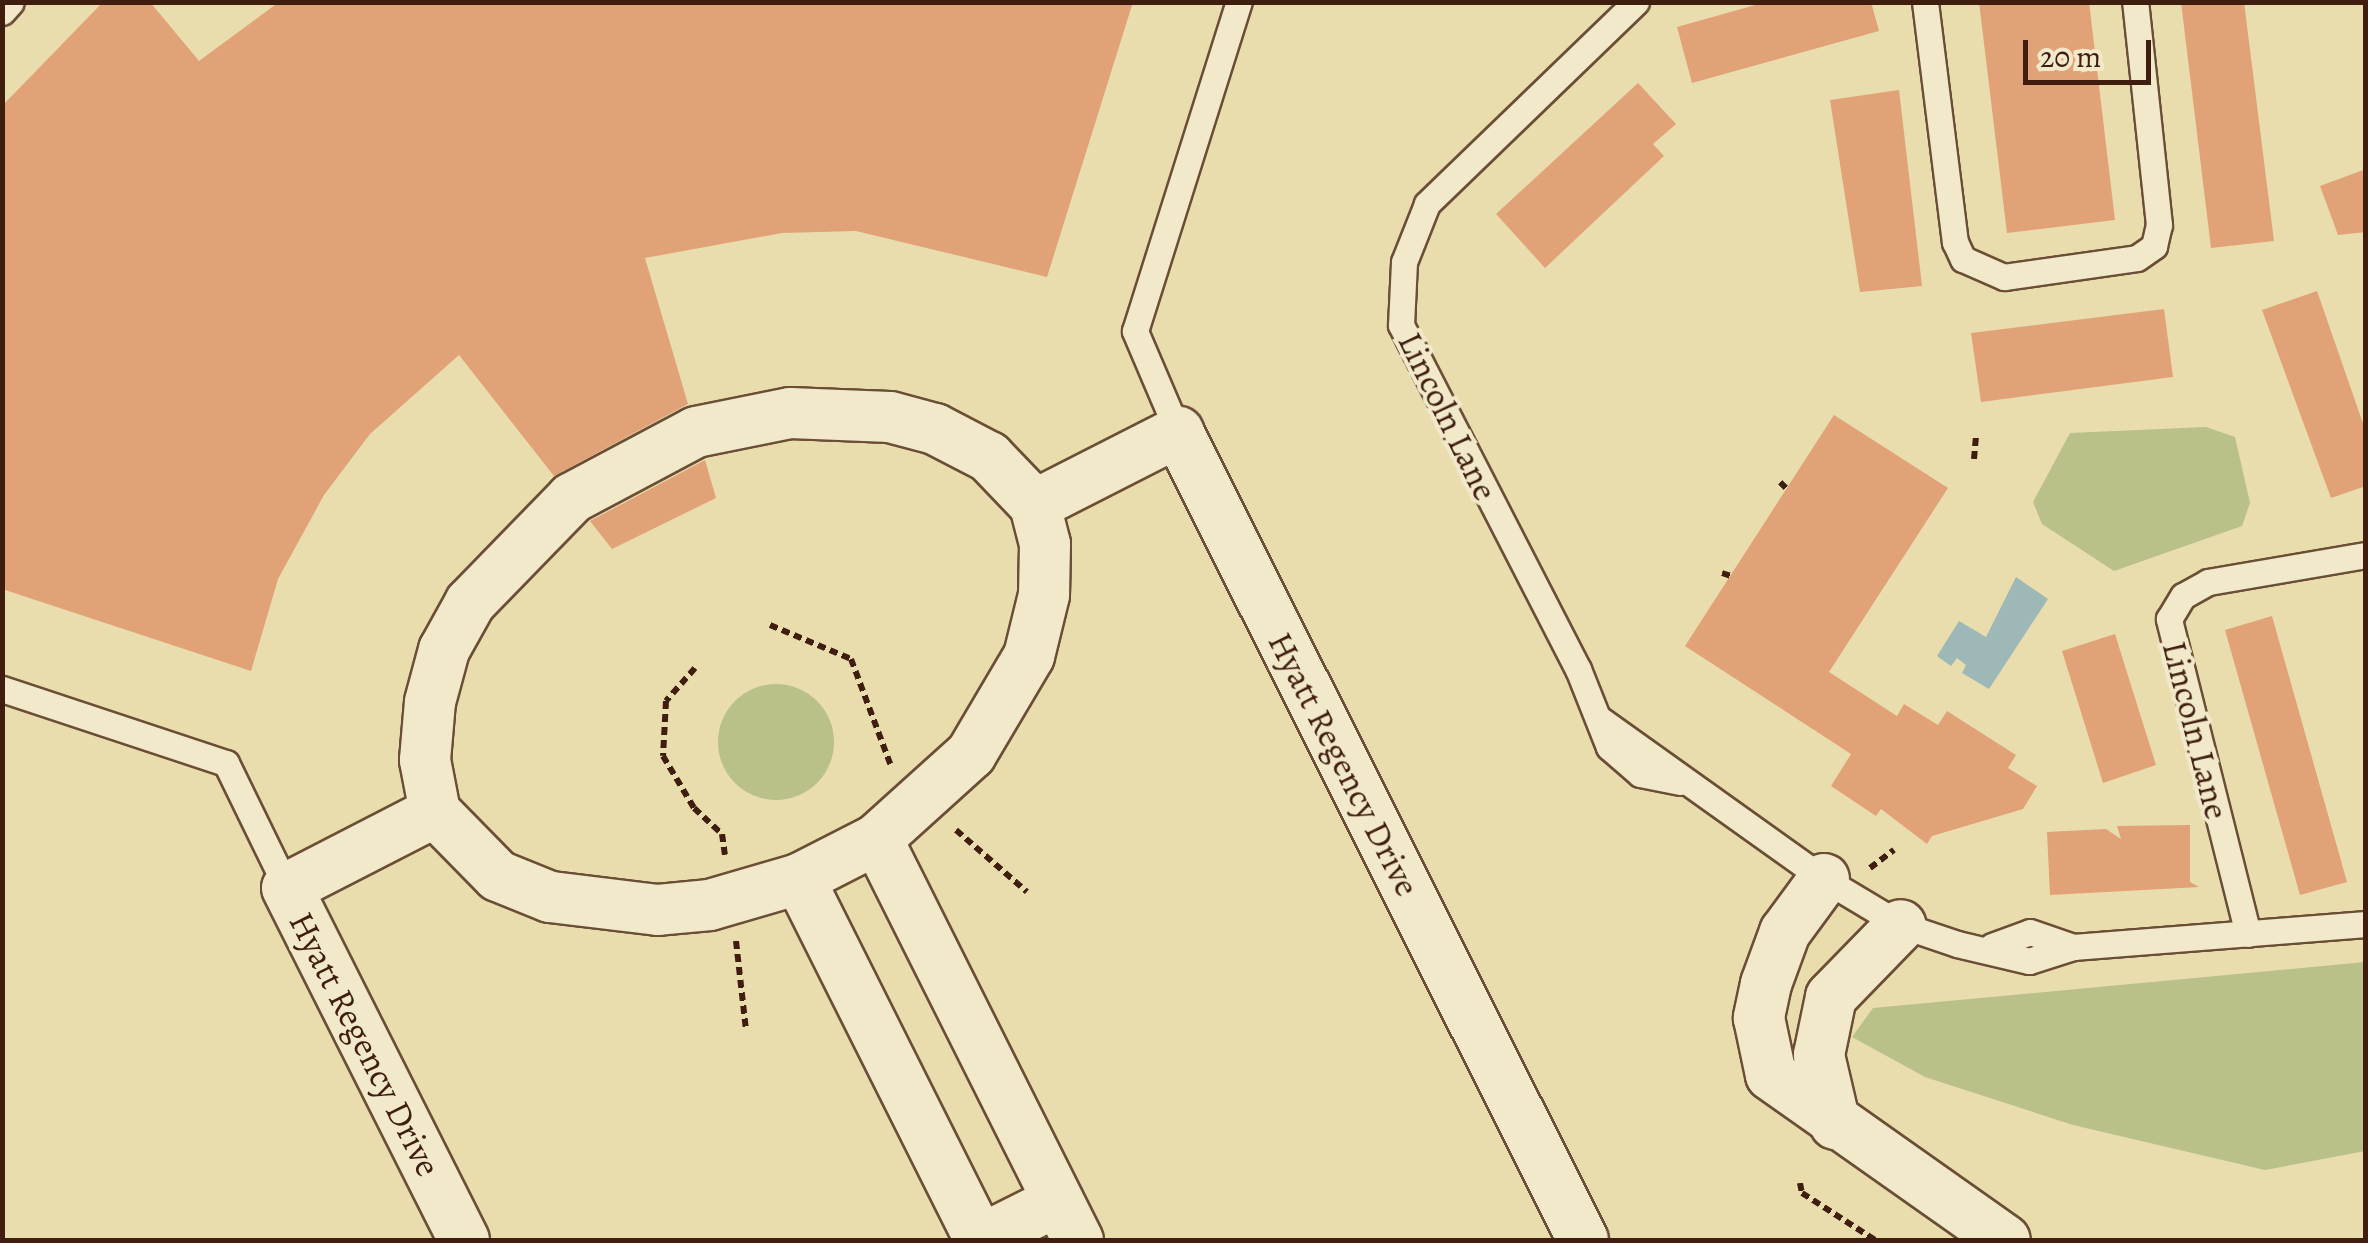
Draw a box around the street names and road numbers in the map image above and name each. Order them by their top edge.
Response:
street label: Lincoln Lane [1389,325,1507,507]
street label: Hyatt Regency Drive [1259,625,1429,903]
street label: Lincoln Lane [2154,637,2238,823]
street label: Hyatt Regency Drive [280,905,450,1183]

